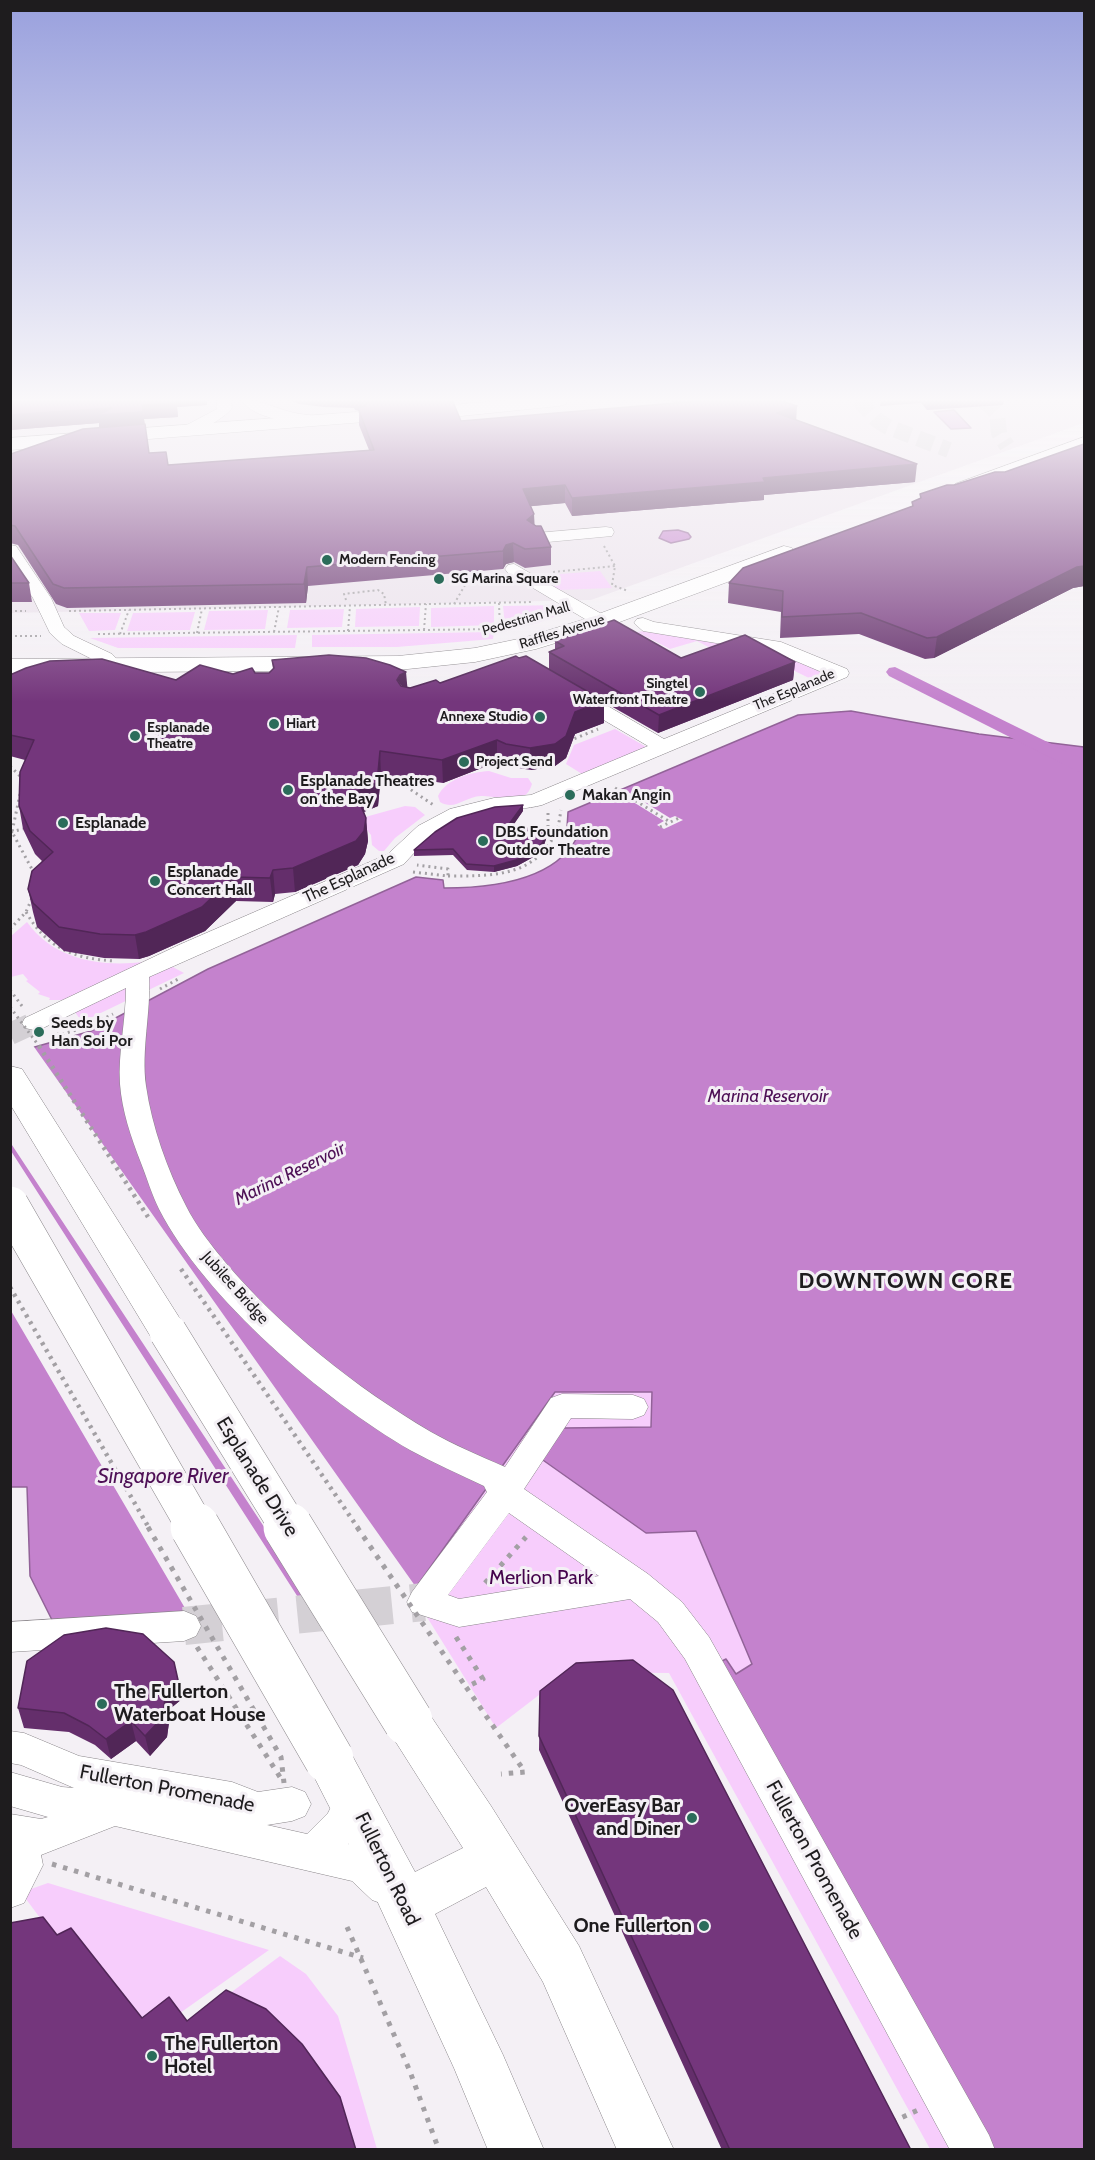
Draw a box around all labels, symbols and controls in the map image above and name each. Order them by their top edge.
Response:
place label: Modern Fencing [339,552,435,568]
marker: Modern Fencing [320,553,334,567]
place label: SG Marina Square [451,571,558,587]
marker: SG Marina Square [432,572,446,586]
street label: Pedestrian Mall [480,599,572,639]
street label: Raffles Avenue [517,611,607,653]
street label: The Esplanade [751,665,837,715]
place label: Singtel Waterfront Theatre [573,676,688,708]
marker: Singtel Waterfront Theatre [693,685,707,699]
place label: Annexe Studio [440,709,528,725]
marker: Annexe Studio [533,710,547,724]
place label: Hiart [286,716,316,732]
marker: Hiart [267,717,281,731]
place label: Esplanade Theatre [147,720,209,752]
marker: Esplanade Theatre [128,729,142,743]
place label: Project Send [476,754,553,770]
marker: Project Send [457,755,471,769]
place label: Esplanade Theatres on the Bay [300,771,434,809]
marker: Esplanade Theatres on the Bay [281,783,295,797]
place label: Makan Angin [582,785,671,805]
marker: Makan Angin [563,788,577,802]
place label: Esplanade [75,813,146,833]
marker: Esplanade [56,816,70,830]
place label: DBS Foundation Outdoor Theatre [495,822,610,860]
marker: DBS Foundation Outdoor Theatre [476,834,490,848]
street label: The Esplanade [300,849,398,907]
place label: Esplanade Concert Hall [167,862,252,900]
marker: Esplanade Concert Hall [148,874,162,888]
place label: Seeds by Han Soi Por [51,1013,133,1051]
marker: Seeds by Han Soi Por [32,1025,46,1039]
water label: Marina Reservoir [708,1086,828,1108]
water label: Marina Reservoir [231,1138,349,1210]
street label: Jubilee Bridge [197,1248,273,1328]
district label: DOWNTOWN CORE [799,1269,1013,1295]
street label: Esplanade Drive [211,1413,303,1541]
water label: Singapore River [98,1464,228,1490]
park label: Merlion Park [489,1566,593,1590]
place label: The Fullerton Waterboat House [114,1680,266,1727]
marker: The Fullerton Waterboat House [95,1697,109,1711]
street label: Fullerton Promenade [78,1760,256,1818]
street label: Fullerton Promenade [760,1776,868,1944]
place label: OverEasy Bar and Diner [564,1794,680,1841]
street label: Fullerton Road [349,1809,425,1929]
marker: OverEasy Bar and Diner [685,1811,699,1825]
place label: One Fullerton [574,1914,692,1938]
marker: One Fullerton [697,1919,711,1933]
place label: The Fullerton Hotel [164,2032,278,2079]
marker: The Fullerton Hotel [145,2049,159,2063]

